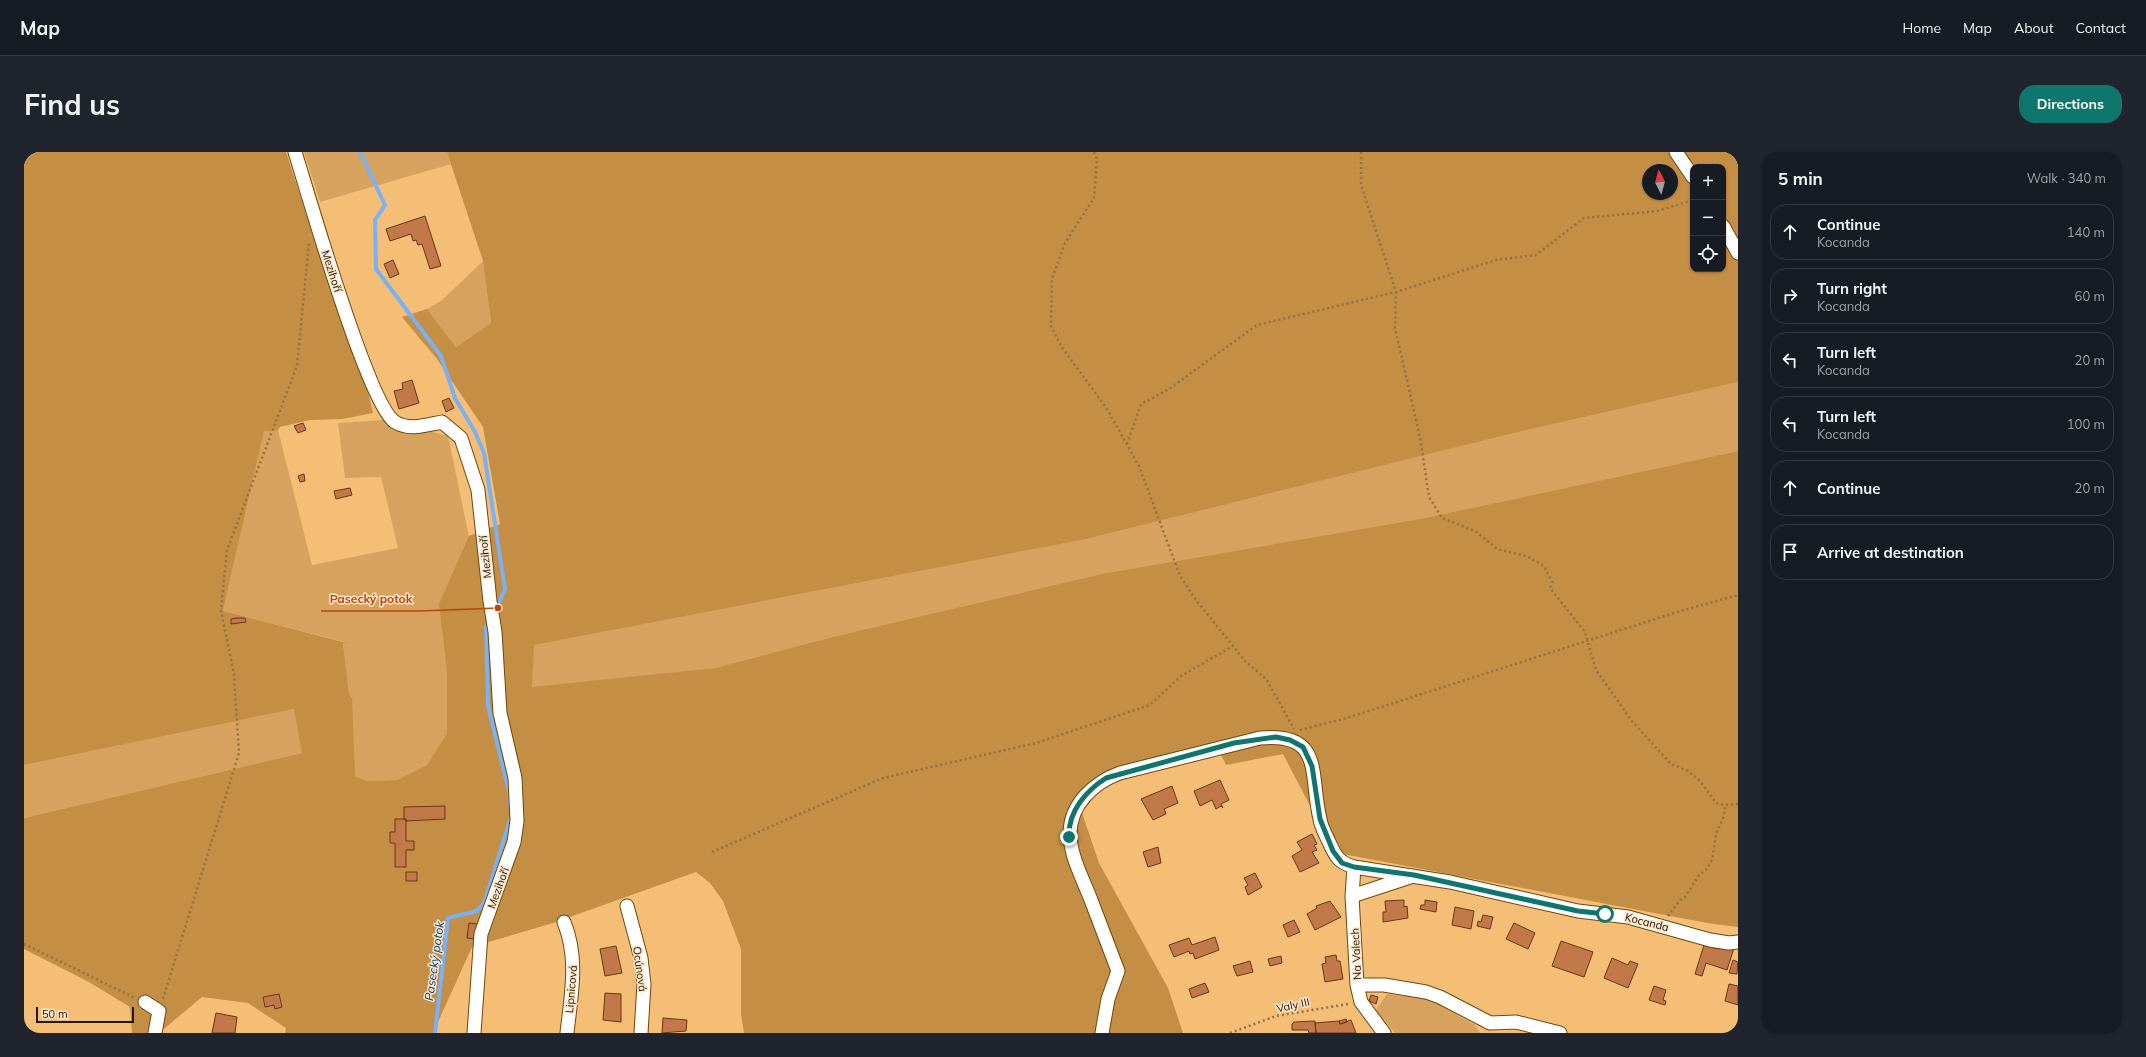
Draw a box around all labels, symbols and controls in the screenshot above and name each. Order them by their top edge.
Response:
text: Map [20,16,60,40]
text: Home [1902,19,1941,37]
text: Map [1963,19,1992,37]
text: About [2014,19,2054,37]
text: Contact [2076,19,2126,37]
button: Directions [2019,85,2122,123]
text: Find us [24,87,120,122]
north arrow [1642,164,1678,200]
map controls [1690,164,1726,272]
button: + [1690,164,1726,200]
text: 5 min [1778,168,1823,189]
text: Walk · 340 m [2027,170,2106,186]
button: − [1690,200,1726,236]
text: Continue [1817,215,1880,234]
icon: ahead [1779,221,1801,243]
text: 140 m [2067,224,2105,240]
text: Kocanda [1817,234,1870,250]
button: locate [1690,236,1726,272]
street label: Mezihoří [319,248,346,295]
text: Turn right [1817,279,1887,298]
icon: right [1779,285,1801,307]
text: 60 m [2075,288,2105,304]
text: Kocanda [1817,298,1870,314]
text: Turn left [1817,343,1876,362]
icon: left [1779,349,1801,371]
text: 20 m [2075,352,2105,368]
text: Kocanda [1817,362,1870,378]
text: Turn left [1817,407,1876,426]
icon: left [1779,413,1801,435]
text: 100 m [2067,416,2105,432]
text: Kocanda [1817,426,1870,442]
icon: ahead [1779,477,1801,499]
text: Continue [1817,479,1880,498]
text: 20 m [2075,480,2105,496]
street label: Mezihoří [476,533,494,579]
icon: arrive [1779,541,1801,563]
text: Arrive at destination [1817,543,1964,562]
callout: Pasecký potok [321,587,420,611]
text: Pasecký potok [330,591,413,606]
route end [1060,828,1078,846]
street label: Mezihoří [484,864,512,911]
route start [1596,905,1614,923]
street label: Kocanda [1624,910,1670,934]
water label: Pasecký potok [421,920,447,1002]
street label: Na Valech [1348,928,1364,980]
street label: Ocúnová [630,946,650,992]
street label: Lipnicová [562,964,580,1014]
street label: Valy III [1275,995,1311,1015]
scale bar [36,1005,134,1024]
text: 50 m [42,1007,68,1021]

